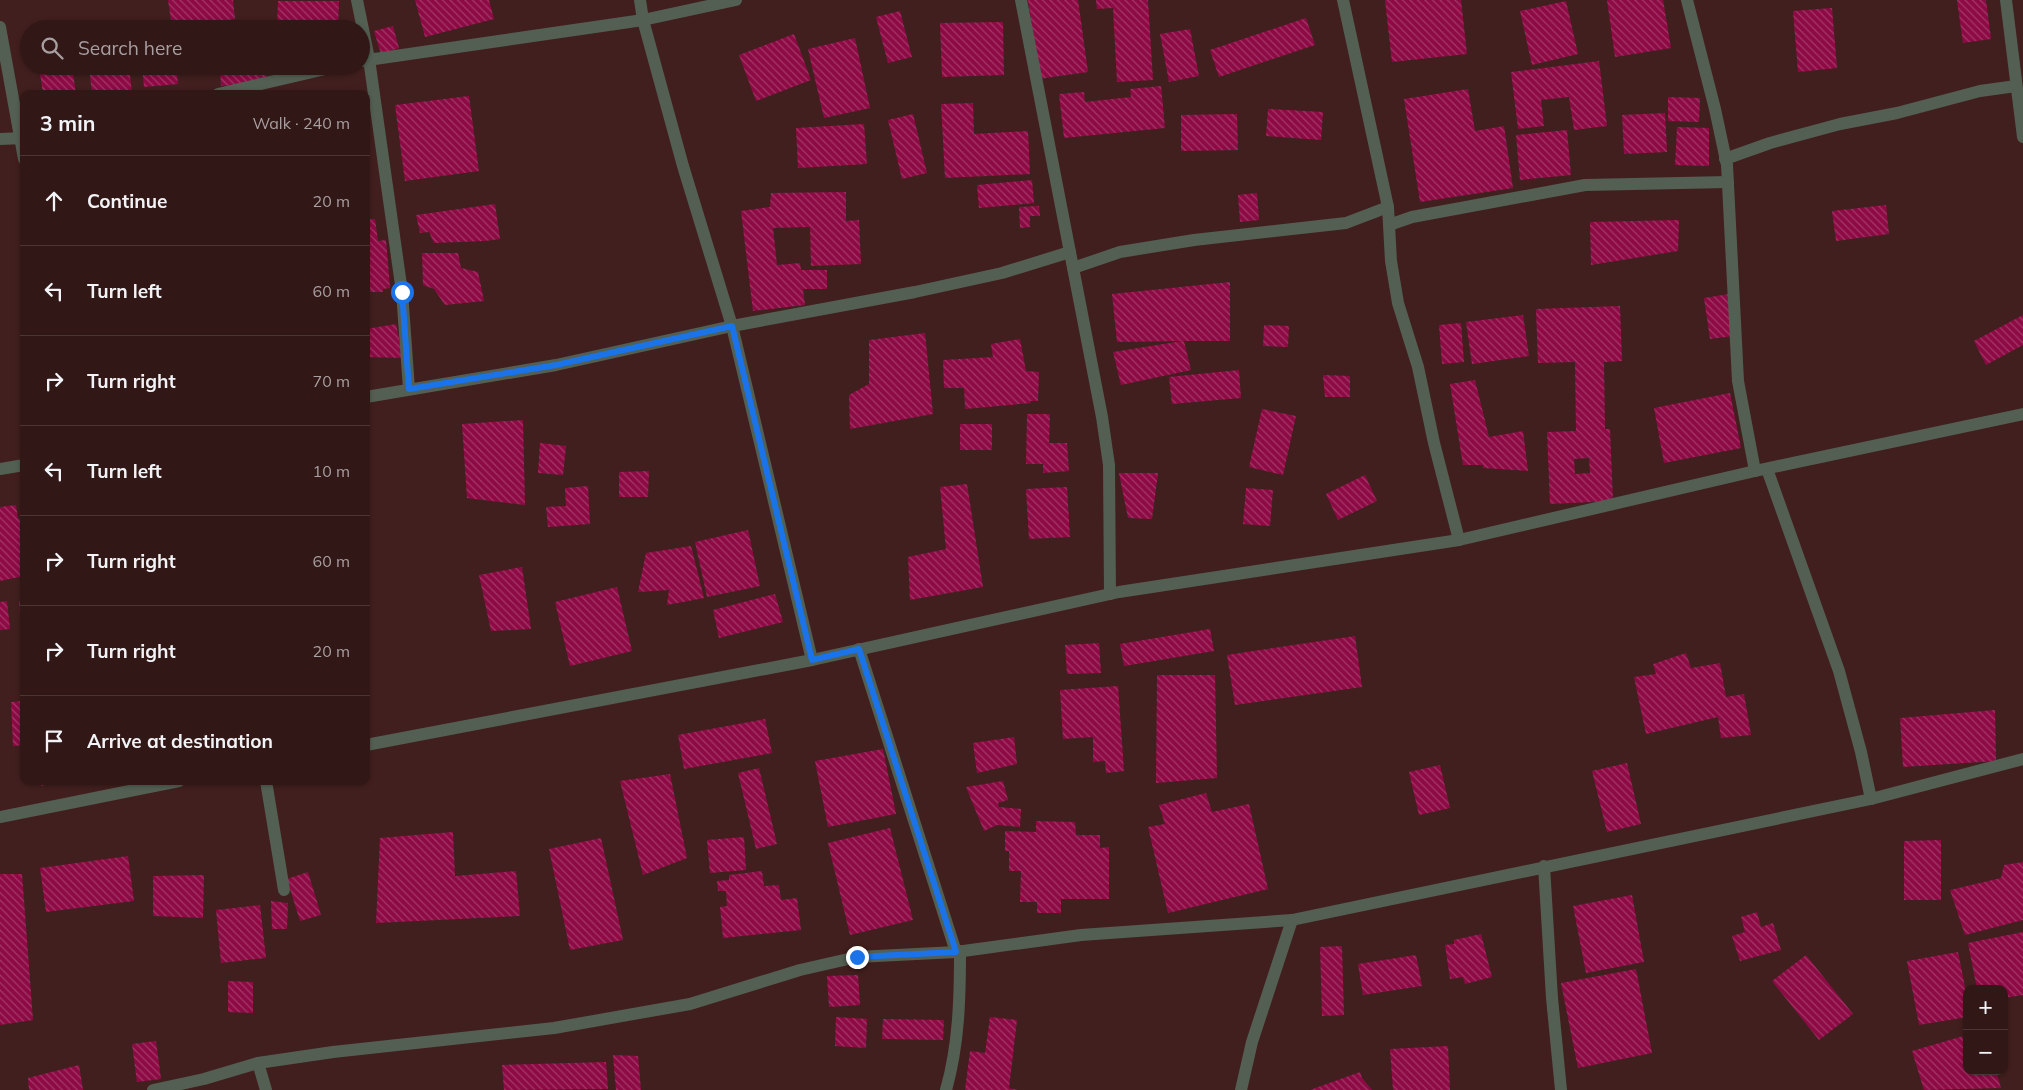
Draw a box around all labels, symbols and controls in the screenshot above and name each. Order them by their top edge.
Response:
search box [20,20,370,75]
icon: search [38,34,66,62]
text: Search here [78,36,182,60]
text: 3 min [40,110,95,136]
text: Walk · 240 m [252,113,350,133]
icon: ahead [40,187,68,215]
text: Continue [87,189,167,213]
text: 20 m [313,191,350,211]
icon: left [40,277,68,305]
text: Turn left [87,279,162,303]
text: 60 m [313,281,350,301]
route start [391,281,414,304]
icon: right [40,367,68,395]
text: Turn right [87,369,176,393]
text: 70 m [313,371,350,391]
icon: left [40,457,68,485]
text: Turn left [87,459,162,483]
text: 10 m [313,461,350,481]
icon: right [40,547,68,575]
text: Turn right [87,549,176,573]
text: 60 m [313,551,350,571]
icon: right [40,637,68,665]
text: Turn right [87,639,176,663]
text: 20 m [313,641,350,661]
icon: arrive [40,727,68,755]
text: Arrive at destination [87,729,273,753]
route end [846,946,869,969]
map controls [1963,985,2008,1075]
button: + [1963,985,2008,1030]
button: − [1963,1030,2008,1075]

